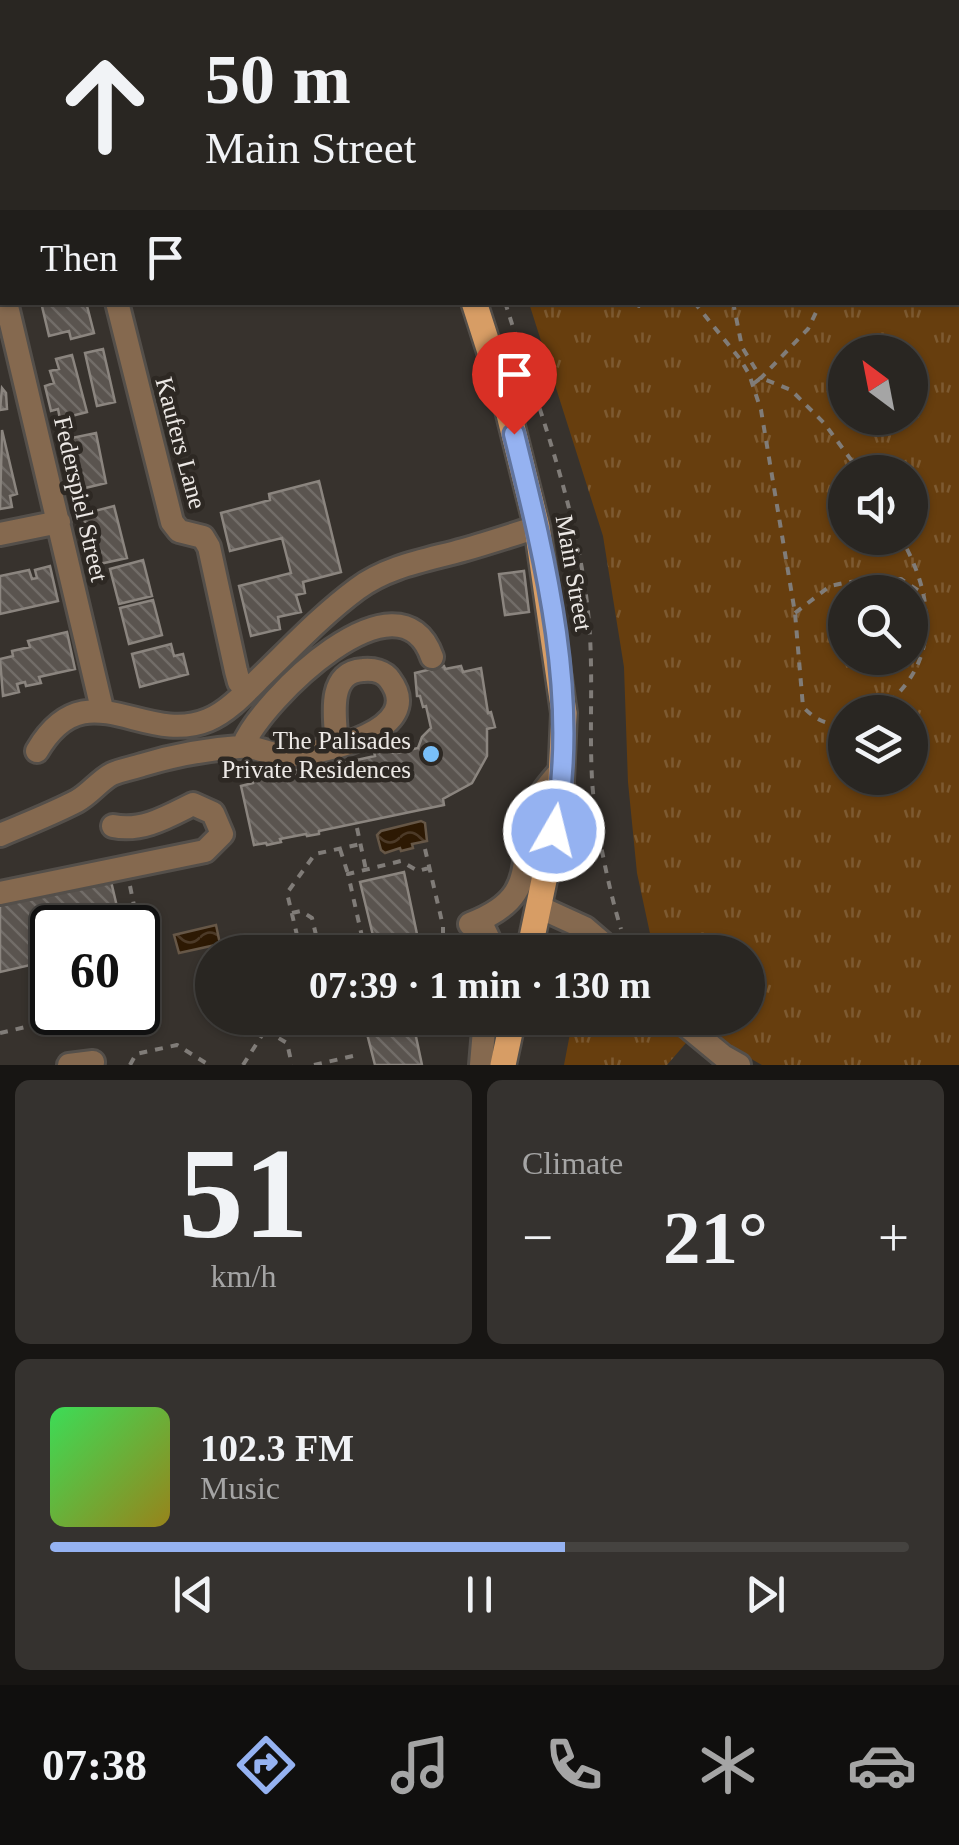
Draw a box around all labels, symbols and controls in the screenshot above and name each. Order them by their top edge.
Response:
icon: ahead [40,40,170,170]
text: 50 m [205,41,351,118]
text: Main Street [205,123,416,173]
icon: arrive [138,230,193,285]
text: Then [40,237,118,279]
pin [472,332,557,435]
north arrow [828,335,928,435]
map controls [828,335,928,795]
icon: arrive [487,347,542,402]
street label: Kaufers Lane [150,374,212,512]
street label: Federspiel Street [49,414,113,584]
button: sound [828,455,928,555]
street label: Main Street [551,513,597,633]
button: search [828,575,928,675]
button: layers [828,695,928,795]
place label: The Palisades Private Residences [221,727,411,783]
marker: The Palisades Private Residences [420,743,442,765]
position arrow [502,779,606,883]
speed limit sign: 60 [30,905,160,1035]
text: 07:39 · 1 min · 130 m [309,964,651,1006]
text: 51 [179,1121,309,1265]
text: Climate [522,1145,623,1181]
text: 21° [663,1196,768,1279]
text: − [522,1207,553,1268]
text: + [878,1207,909,1268]
text: km/h [211,1258,276,1294]
text: 102.3 FM [200,1427,354,1469]
text: Music [200,1470,280,1506]
icon: previous [166,1567,221,1622]
icon: pause [452,1567,507,1622]
icon: next [738,1567,793,1622]
icon: directions [231,1730,301,1800]
icon: music [385,1730,455,1800]
icon: phone [539,1730,609,1800]
icon: climate [693,1730,763,1800]
icon: car [847,1730,917,1800]
text: 07:38 [42,1740,147,1790]

